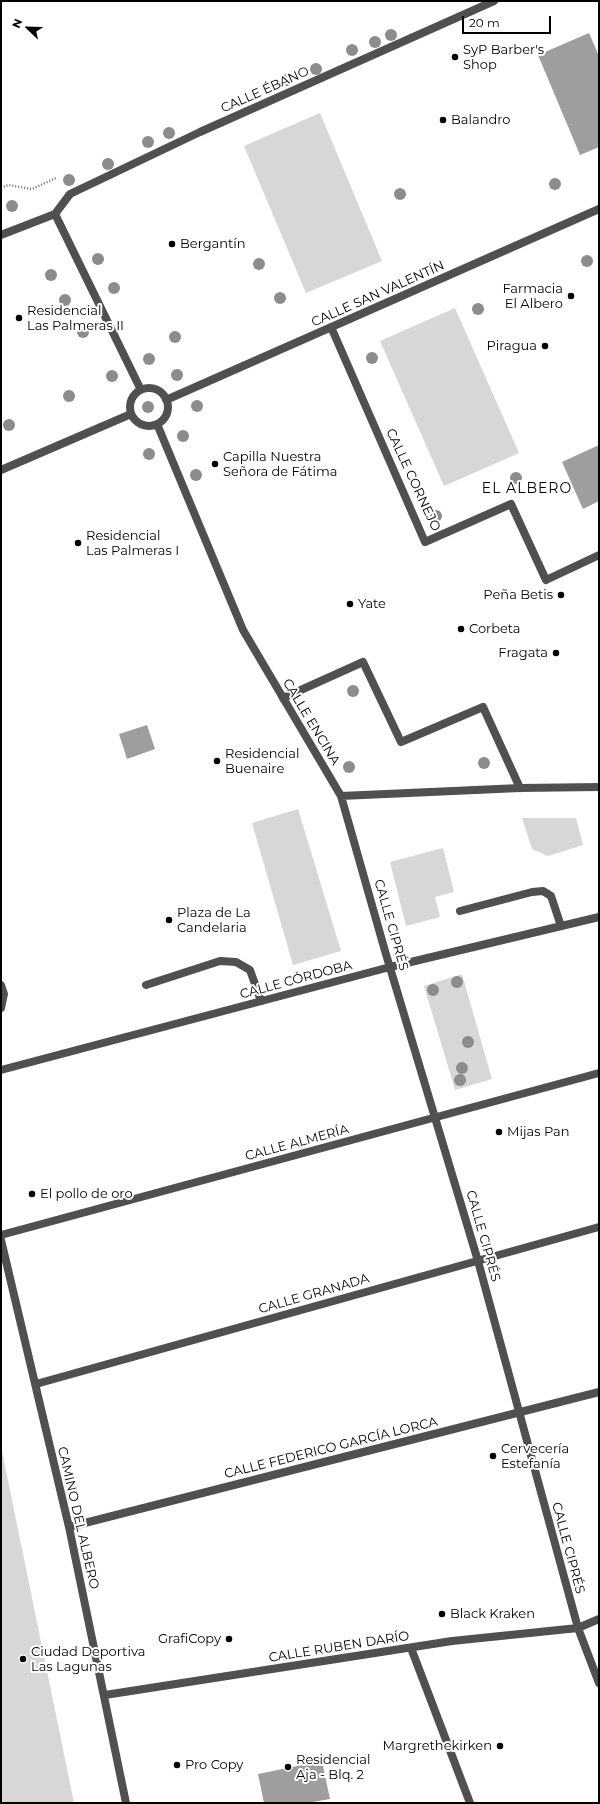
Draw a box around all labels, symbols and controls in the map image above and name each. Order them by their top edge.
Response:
north arrow [8,8,48,48]
scale bar [464,8,553,34]
text: 20 m [469,15,500,30]
text: N [9,16,25,30]
place label: SyP Barber's Shop [463,42,544,73]
marker: SyP Barber's Shop [450,52,460,62]
street label: CALLE ÉBANO [218,64,312,116]
place label: Balandro [451,112,510,128]
marker: Balandro [438,115,448,125]
place label: Bergantín [180,236,246,252]
marker: Bergantín [167,239,177,249]
street label: CALLE SAN VALENTÍN [309,258,447,330]
place label: Farmacia El Albero [502,281,563,312]
marker: Farmacia El Albero [566,291,576,301]
place label: Residencial Las Palmeras II [27,303,124,334]
marker: Residencial Las Palmeras II [14,313,24,323]
place label: Piragua [487,338,537,354]
marker: Piragua [540,341,550,351]
street label: CALLE CORNEJO [382,426,444,534]
place label: Capilla Nuestra Señora de Fátima [223,449,337,480]
marker: Capilla Nuestra Señora de Fátima [210,459,220,469]
district label: EL ALBERO [482,481,572,497]
place label: Residencial Las Palmeras I [86,528,179,559]
marker: Residencial Las Palmeras I [73,538,83,548]
place label: Peña Betis [483,587,553,603]
marker: Peña Betis [556,590,566,600]
place label: Yate [358,596,386,612]
marker: Yate [345,599,355,609]
place label: Corbeta [469,621,521,637]
marker: Corbeta [456,624,466,634]
place label: Fragata [498,645,548,661]
marker: Fragata [551,648,561,658]
street label: CALLE ENCINA [279,676,343,768]
place label: Residencial Buenaire [225,746,299,777]
marker: Residencial Buenaire [212,756,222,766]
street label: CALLE CIPRÉS [371,878,411,972]
place label: Plaza de La Candelaria [177,905,251,936]
marker: Plaza de La Candelaria [164,915,174,925]
street label: CALLE CÓRDOBA [238,958,354,1002]
street label: CALLE ALMERÍA [244,1122,350,1164]
place label: Mijas Pan [507,1124,569,1140]
marker: Mijas Pan [494,1127,504,1137]
place label: El pollo de oro [40,1186,133,1202]
marker: El pollo de oro [27,1189,37,1199]
street label: CALLE CIPRÉS [463,1189,503,1283]
street label: CALLE GRANADA [257,1271,371,1317]
street label: CALLE FEDERICO GARCÍA LORCA [223,1414,439,1482]
place label: Cervecería Estefanía [501,1441,569,1472]
street label: CAMINO DEL ALBERO [54,1445,102,1591]
marker: Cervecería Estefanía [488,1451,498,1461]
street label: CALLE CIPRÉS [548,1501,588,1595]
place label: Black Kraken [450,1606,535,1622]
marker: Black Kraken [437,1609,447,1619]
street label: CALLE RUBEN DARÍO [268,1628,410,1666]
place label: GrafiCopy [158,1631,221,1647]
marker: GrafiCopy [224,1634,234,1644]
place label: Ciudad Deportiva Las Lagunas [31,1644,145,1675]
marker: Ciudad Deportiva Las Lagunas [18,1654,28,1664]
place label: Margrethekirken [383,1738,492,1754]
marker: Margrethekirken [495,1741,505,1751]
place label: Residencial Aja - Blq. 2 [296,1752,370,1783]
place label: Pro Copy [185,1757,243,1773]
marker: Pro Copy [172,1760,182,1770]
marker: Residencial Aja - Blq. 2 [283,1762,293,1772]

